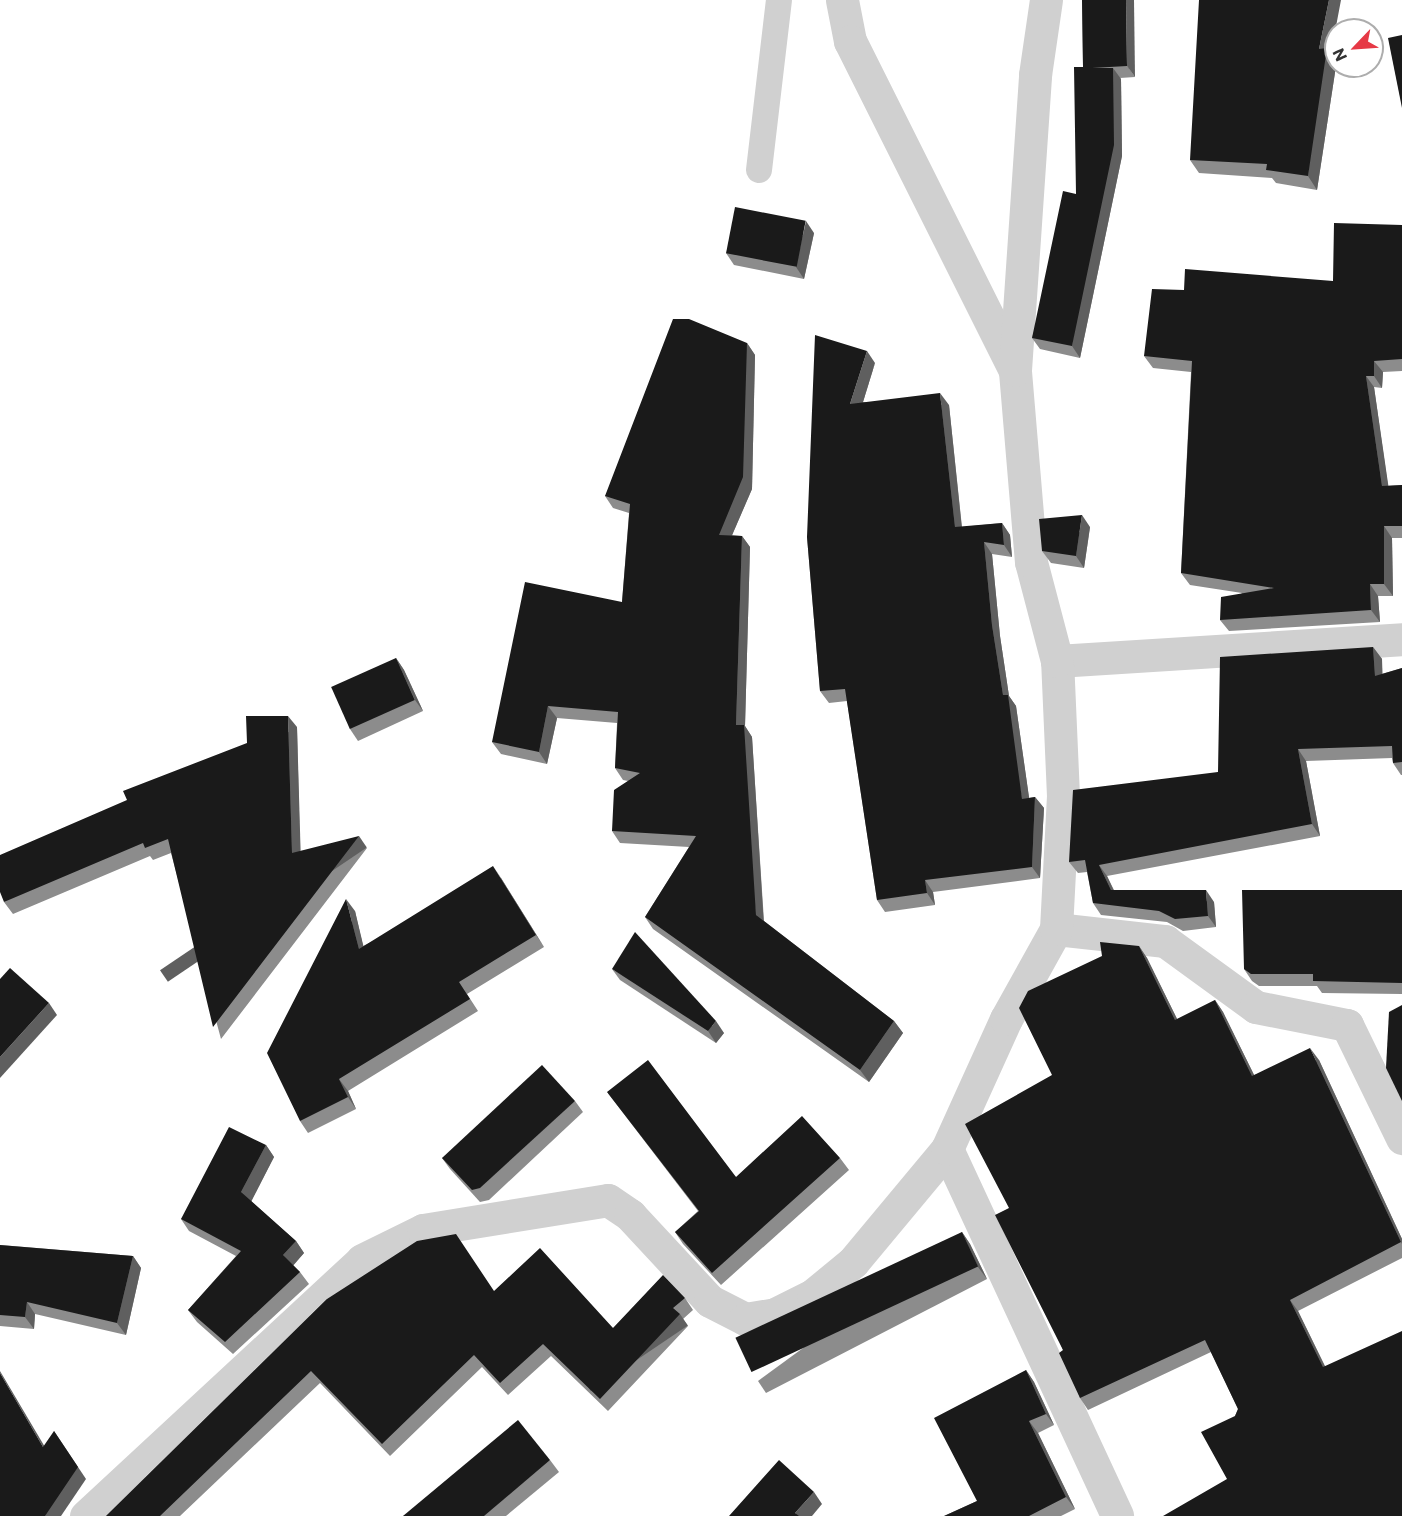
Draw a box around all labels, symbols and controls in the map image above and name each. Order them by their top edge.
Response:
north arrow [1324,18,1384,78]
text: N [1328,46,1350,64]

